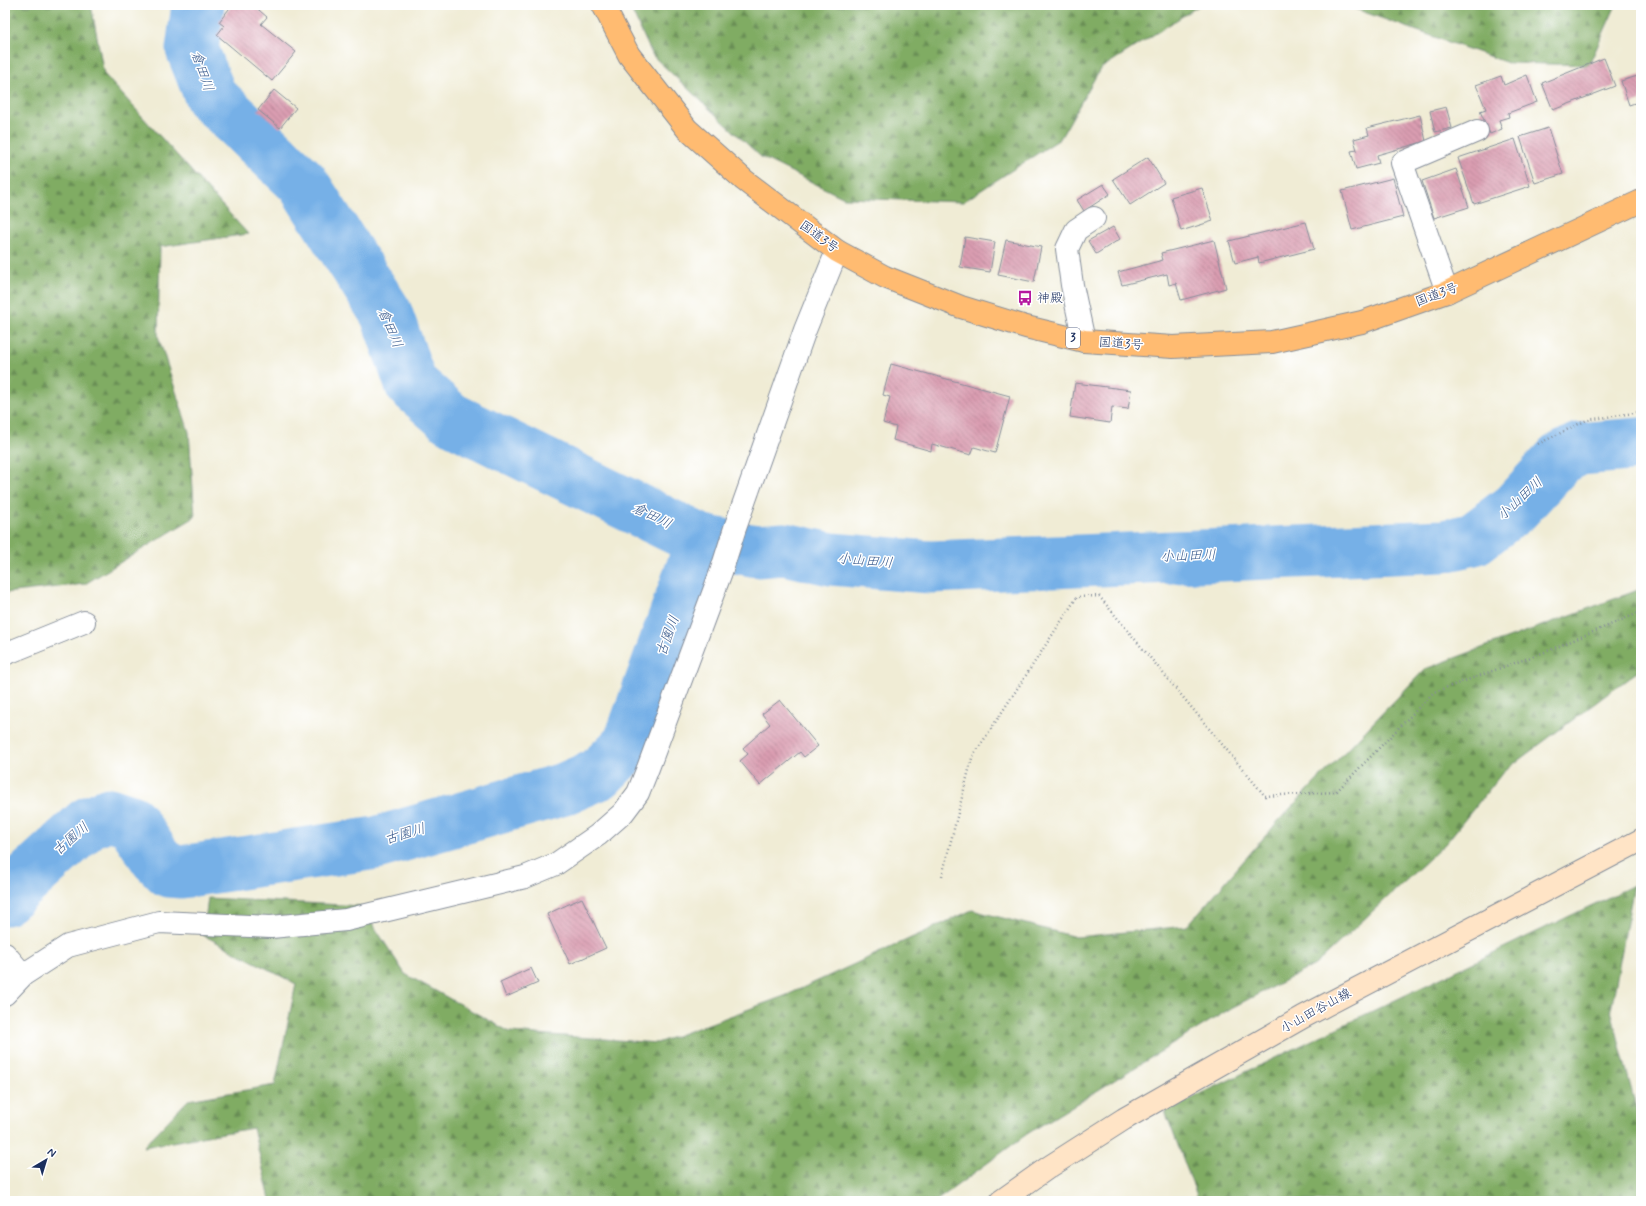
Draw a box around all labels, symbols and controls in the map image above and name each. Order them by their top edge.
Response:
water label: 倉田川 [187,48,217,94]
street label: 国道3号 [796,217,842,257]
street label: 国道3号 [1413,279,1461,311]
bus stop icon: 神殿 [1016,289,1034,307]
place label: 神殿 [1037,290,1063,307]
water label: 倉田川 [374,305,406,351]
road number: 3 [1066,328,1080,348]
street label: 国道3号 [1098,334,1144,354]
water label: 小山田川 [1493,473,1547,525]
water label: 倉田川 [629,499,675,533]
water label: 小山田川 [1160,546,1216,566]
water label: 小山田川 [836,550,894,572]
water label: 古園川 [652,613,684,659]
water label: 古園川 [49,818,93,860]
water label: 古園川 [382,820,428,848]
street label: 小山田谷山線 [1278,984,1355,1037]
north arrow [26,1140,66,1180]
text: N [44,1145,59,1161]

